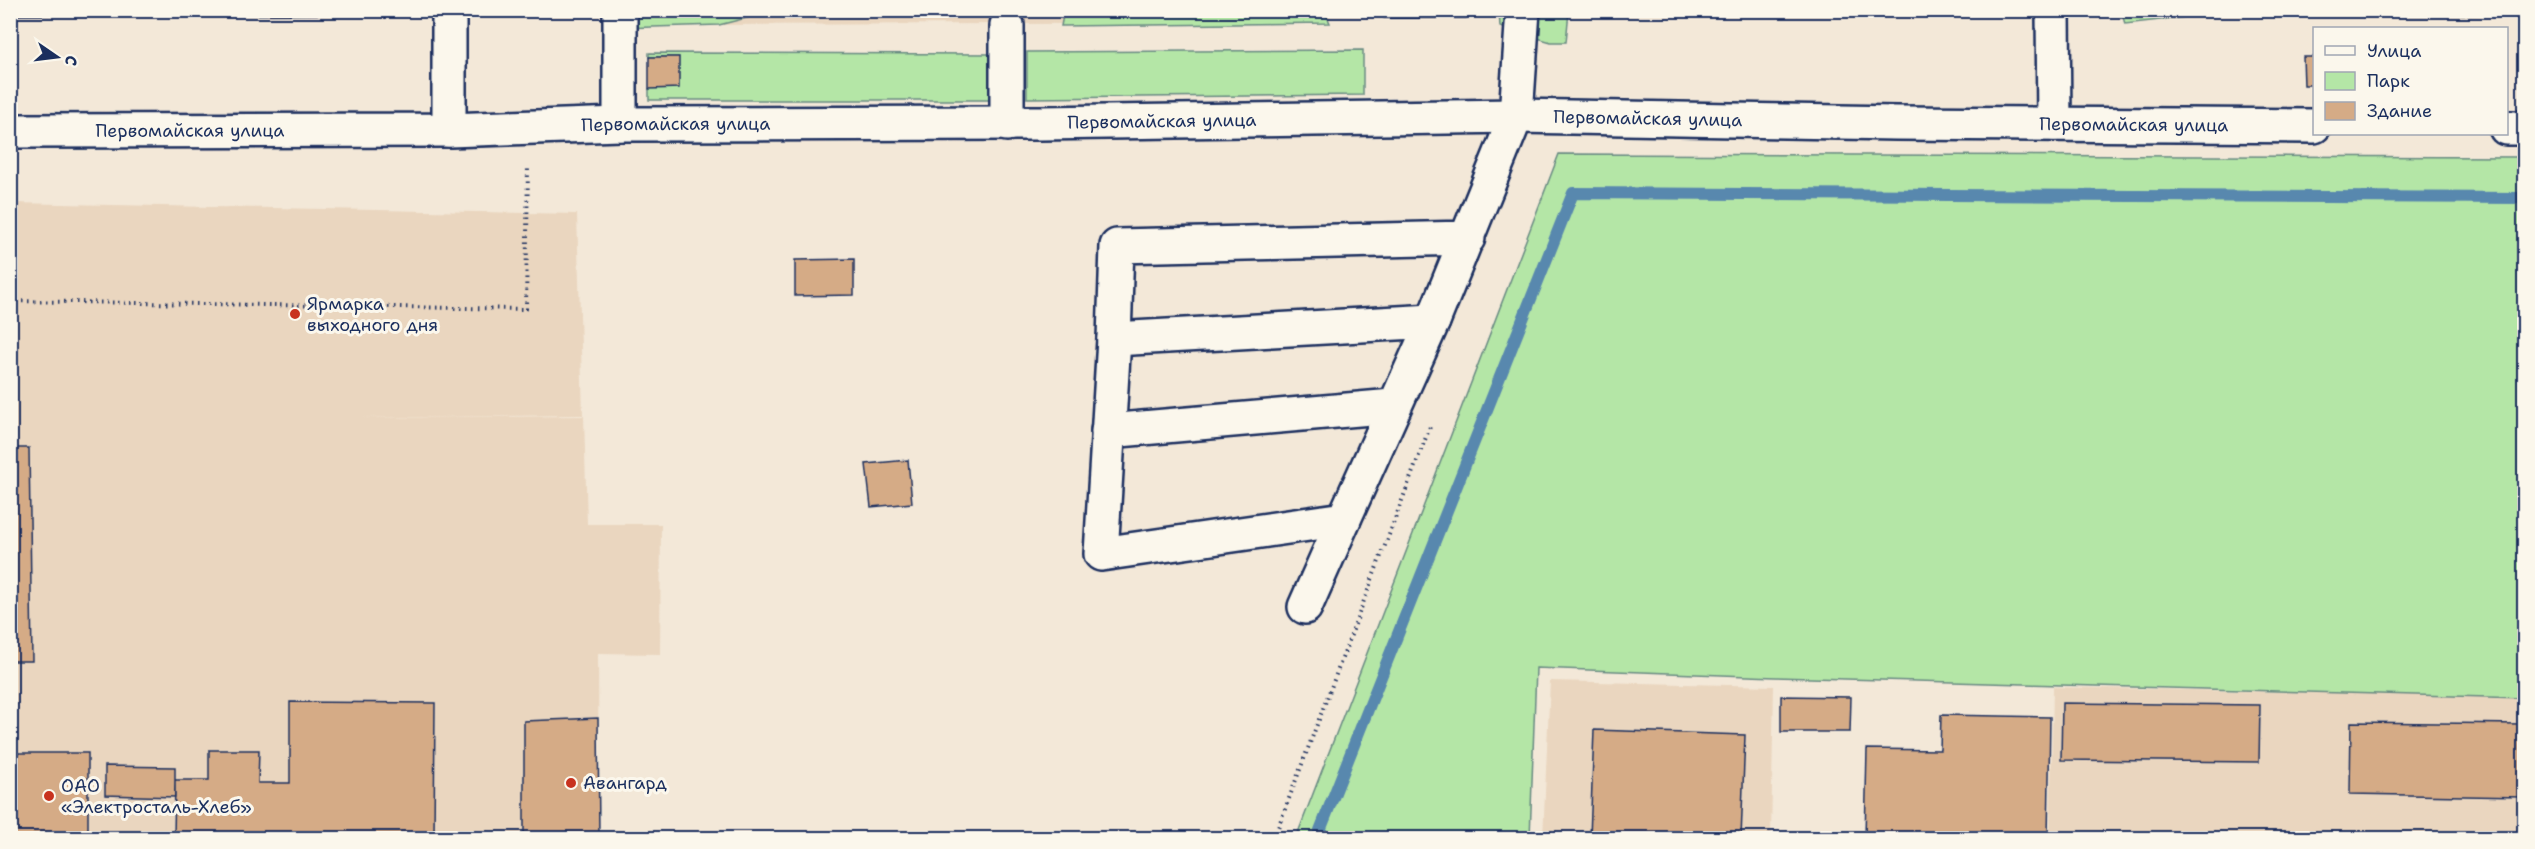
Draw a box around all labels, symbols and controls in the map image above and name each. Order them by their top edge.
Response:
north arrow [27,27,87,87]
legend [2313,27,2508,135]
text: Улица [2367,39,2421,63]
text: С [60,53,82,68]
text: Парк [2367,69,2410,93]
text: Здание [2367,99,2432,123]
street label: Первомайская улица [1553,105,1743,132]
street label: Первомайская улица [1067,108,1257,135]
street label: Первомайская улица [581,112,770,137]
street label: Первомайская улица [2039,112,2228,137]
street label: Первомайская улица [95,118,285,143]
place label: Ярмарка выходного дня [307,292,438,337]
marker: Ярмарка выходного дня [288,307,302,321]
place label: Авангард [583,771,667,795]
place label: ОАО «Электросталь-Хлеб» [61,774,252,819]
marker: Авангард [564,776,578,790]
marker: ОАО «Электросталь-Хлеб» [42,789,56,803]

